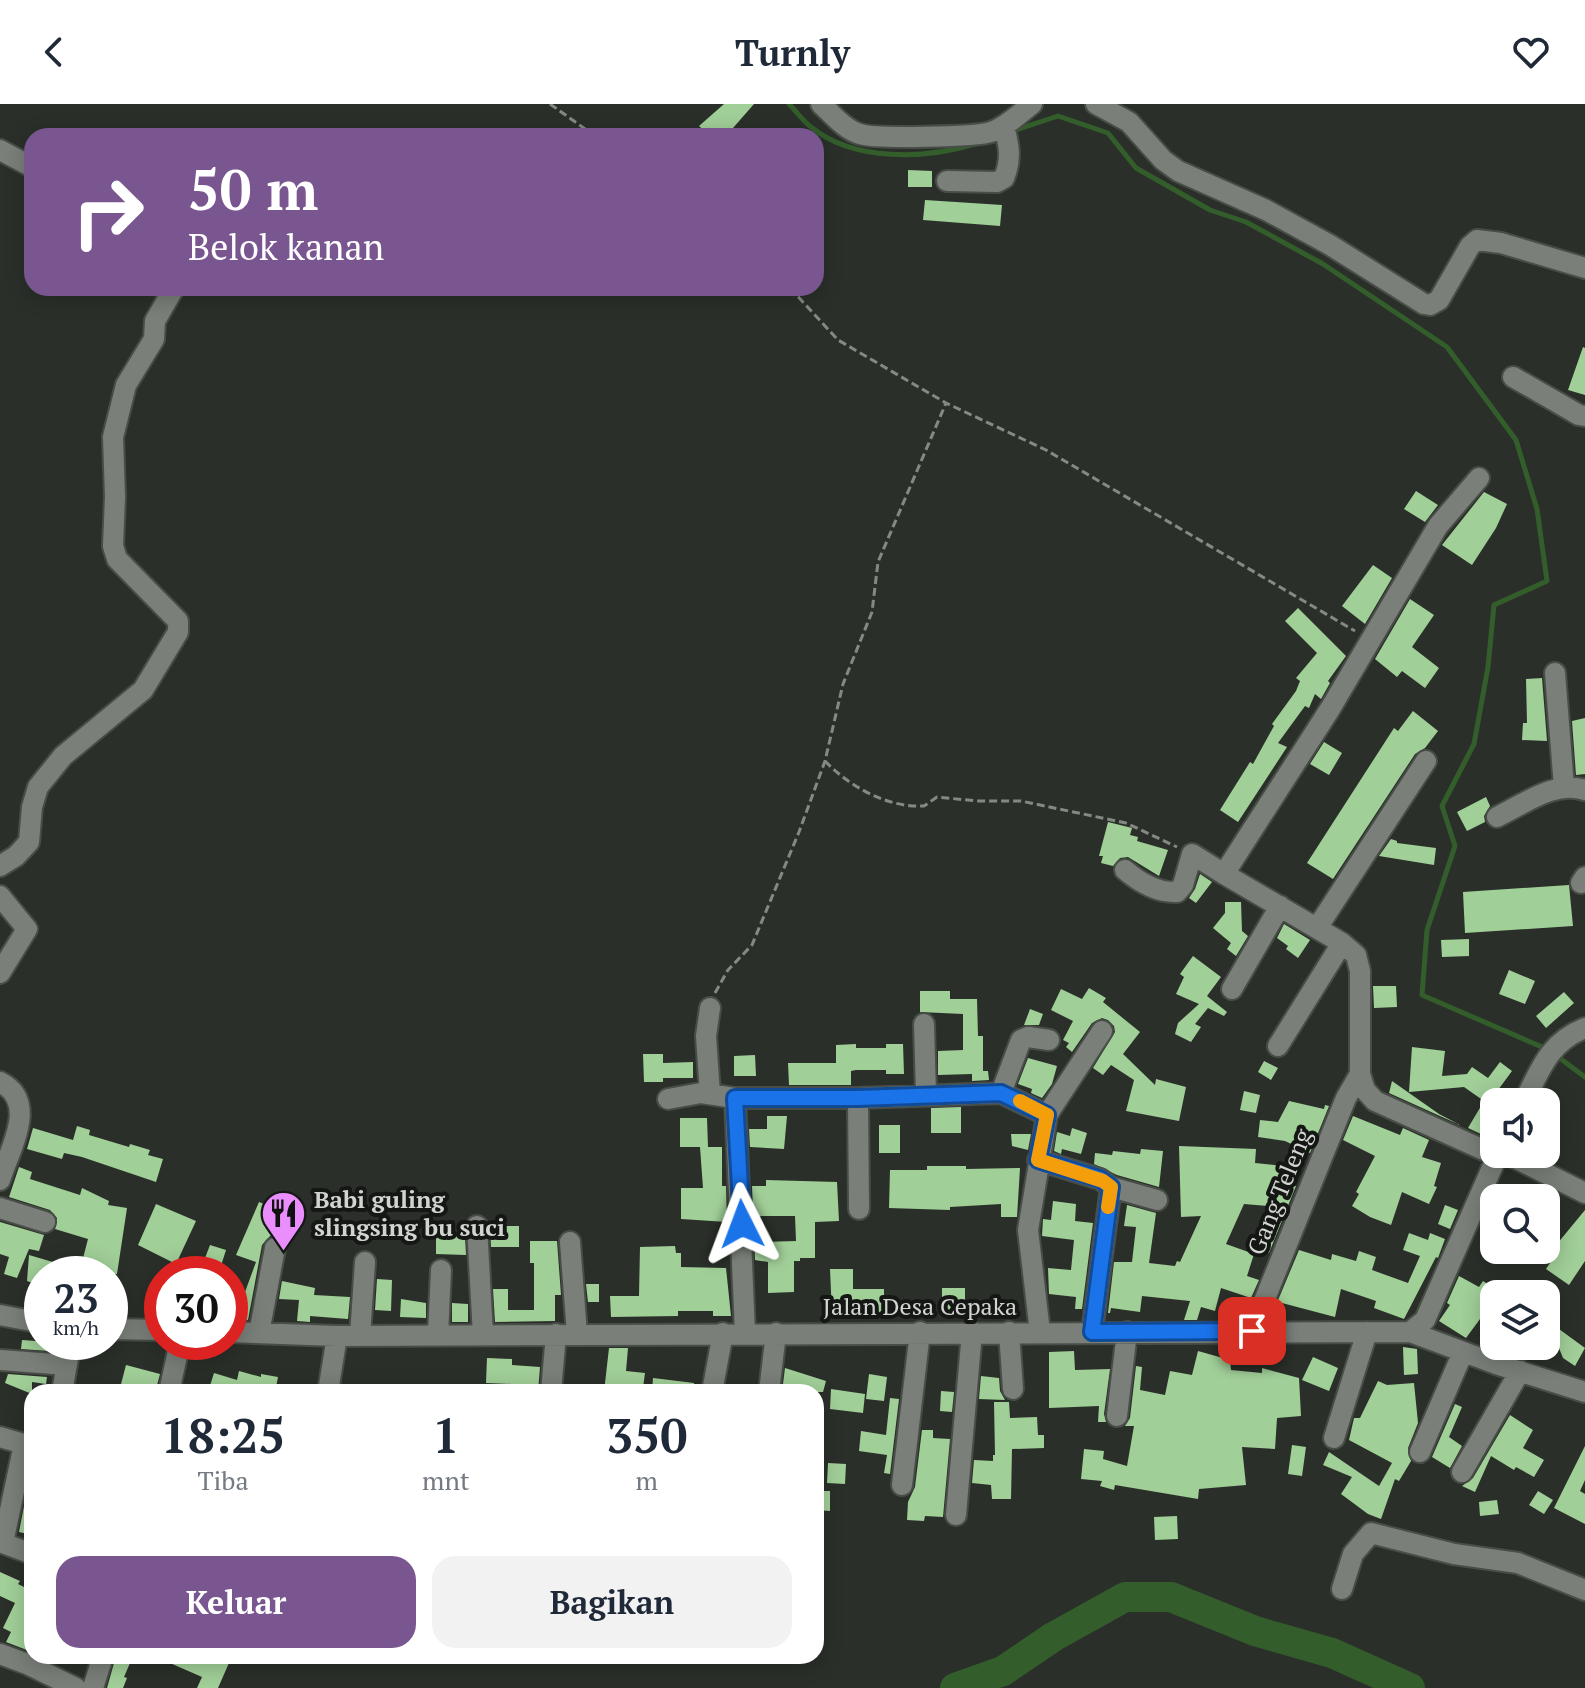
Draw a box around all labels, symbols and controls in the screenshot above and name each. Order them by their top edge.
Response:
text: Turnly [735,29,850,76]
icon: back [32,30,76,74]
icon: heart [1509,30,1553,74]
text: 50 m [188,152,318,226]
icon: right [56,160,160,264]
text: Belok kanan [188,223,384,270]
map controls [1480,1088,1560,1360]
button: sound [1480,1088,1560,1168]
street label: Gang Teleng [1239,1124,1319,1259]
position arrow [700,1182,784,1266]
place label: Babi guling slingsing bu suci [314,1183,505,1243]
button: search [1480,1184,1560,1264]
restaurant icon: Babi guling slingsing bu suci [259,1190,307,1253]
speed limit sign: 30 [144,1256,248,1360]
text: 23 [53,1271,99,1324]
button: layers [1480,1280,1560,1360]
street label: Jalan Desa Cepaka [823,1290,1017,1322]
pin [1218,1297,1286,1365]
icon: arrive [1230,1309,1274,1353]
text: km/h [53,1314,99,1341]
text: 18:25 [161,1403,285,1467]
text: 1 [432,1403,459,1467]
text: 350 [606,1403,687,1467]
text: Tiba [197,1463,249,1497]
text: mnt [422,1463,470,1497]
text: m [636,1463,658,1497]
button: Keluar [56,1556,416,1648]
button: Bagikan [432,1556,792,1648]

